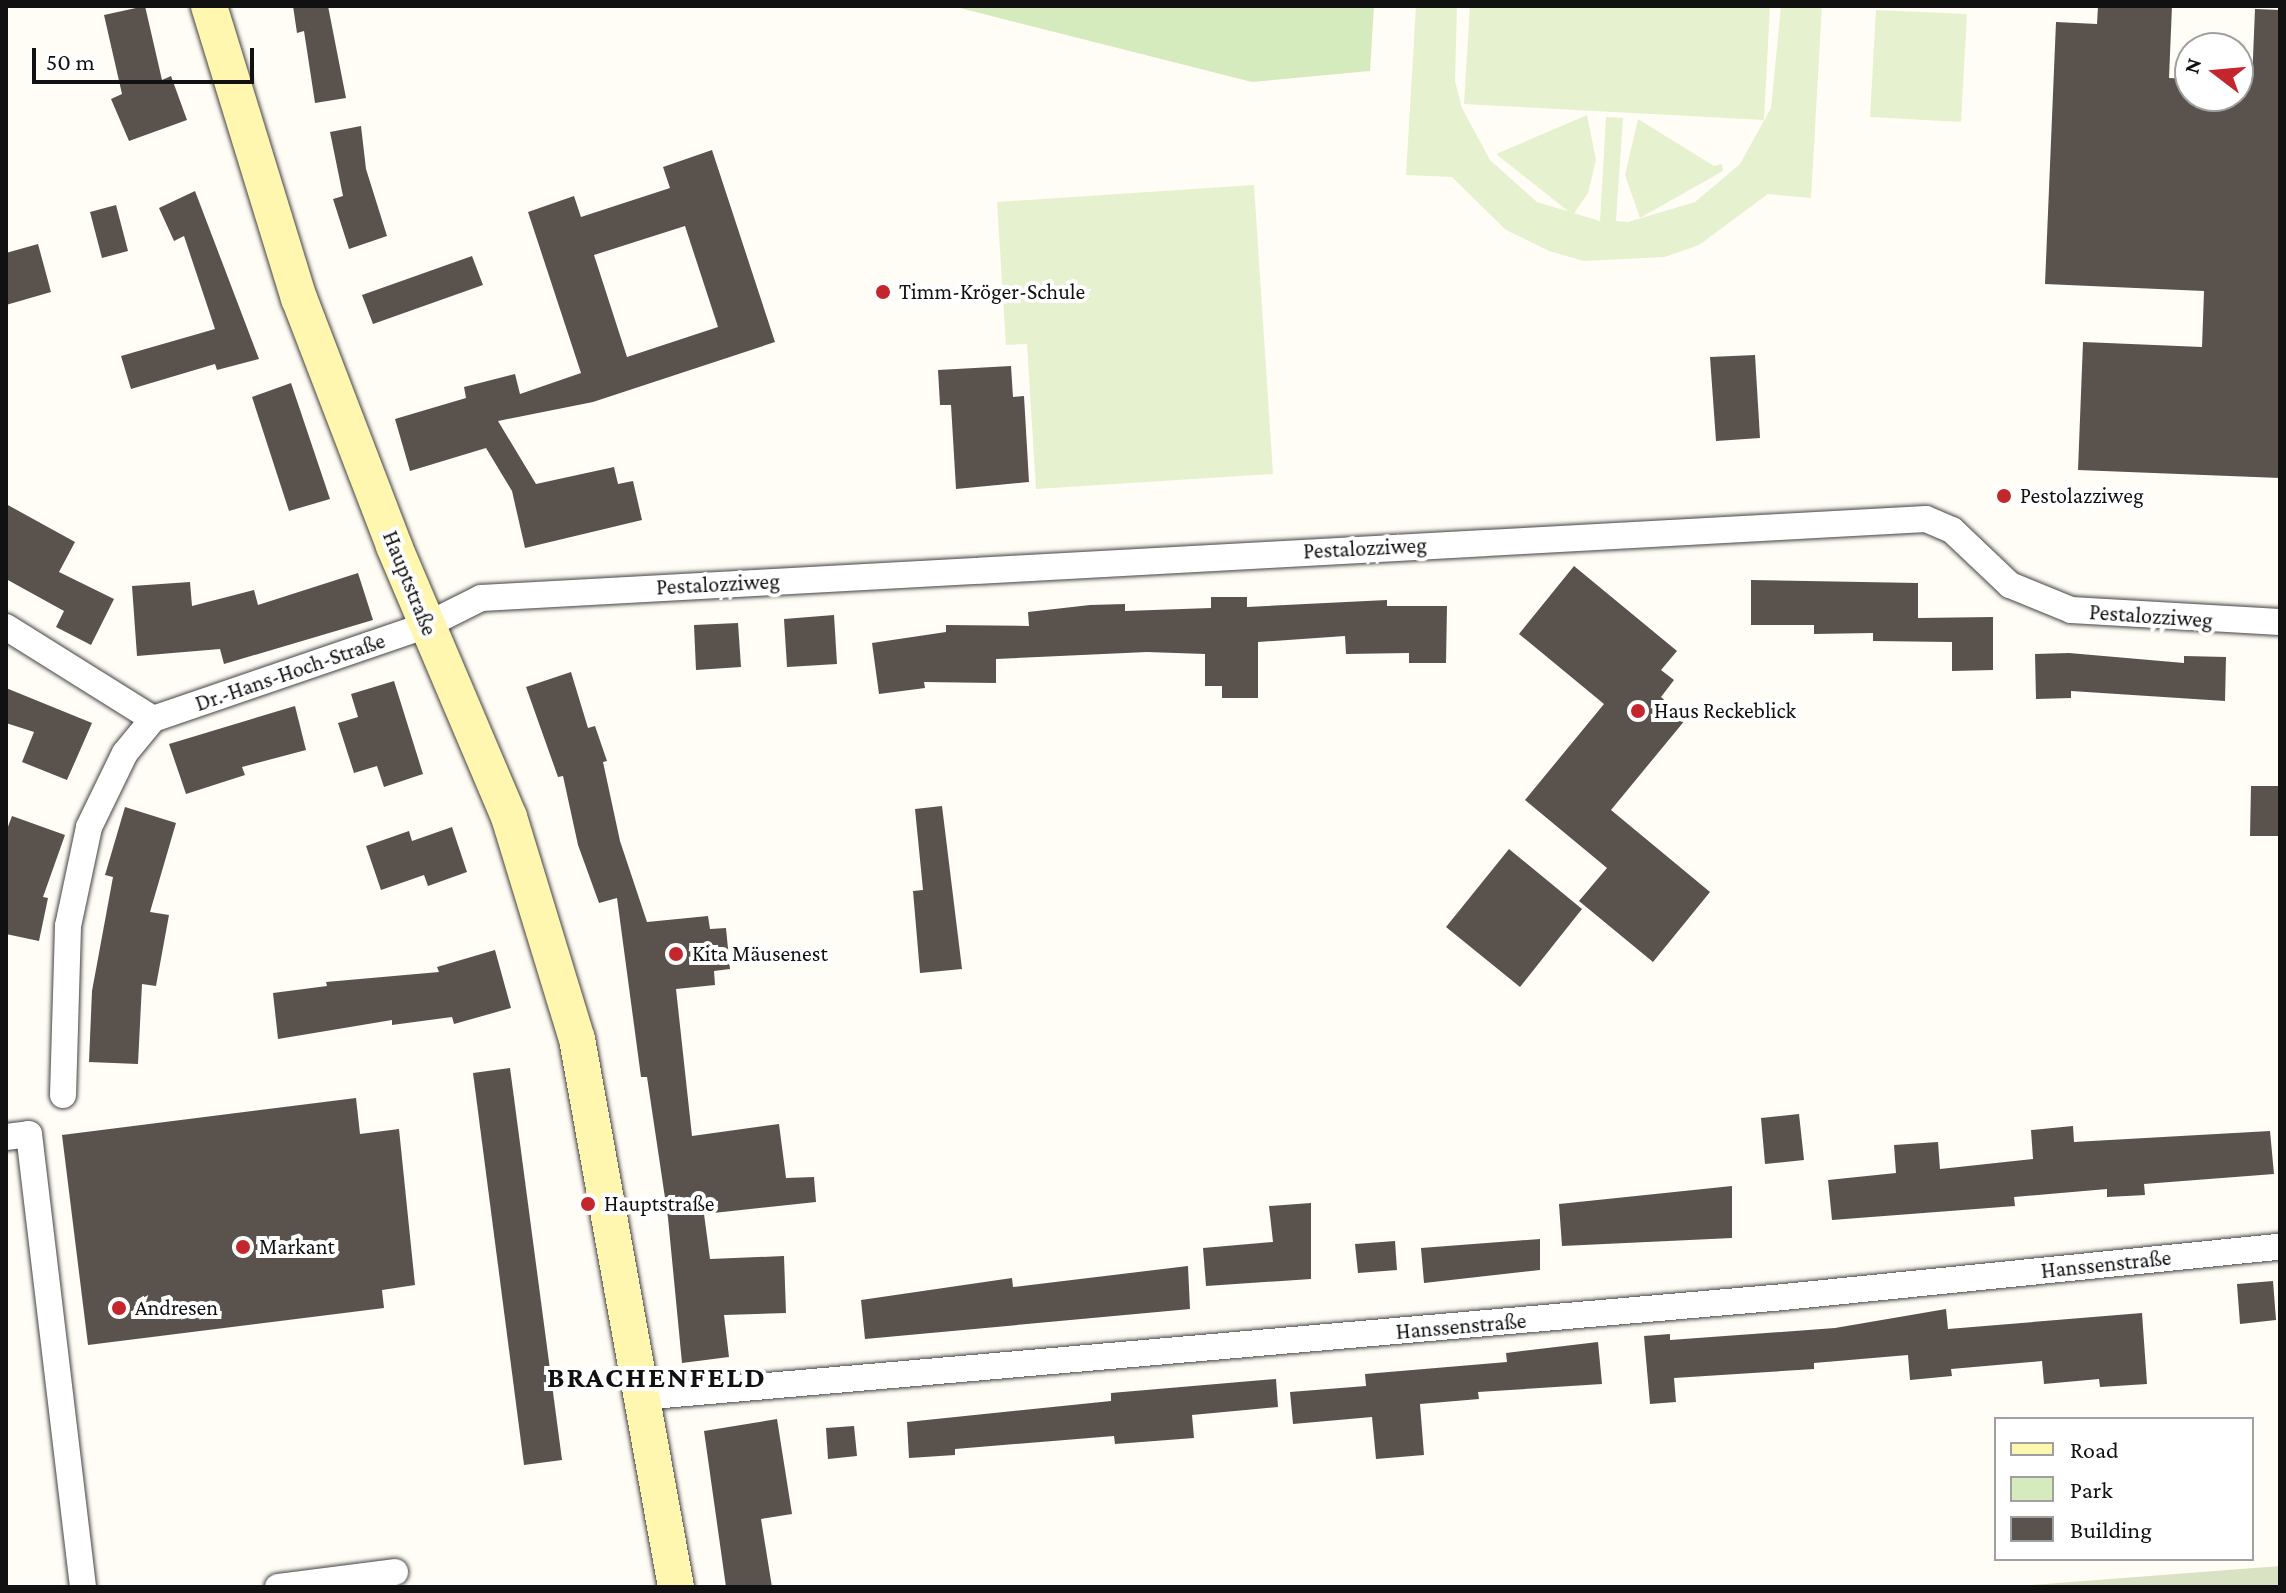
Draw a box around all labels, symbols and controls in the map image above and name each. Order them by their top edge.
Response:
scale bar [36,32,258,82]
north arrow [2174,32,2254,112]
text: 50 m [46,48,95,75]
text: N [2178,55,2206,76]
place label: Timm-Kröger-Schule [899,279,1085,305]
marker: Timm-Kröger-Schule [874,283,892,301]
place label: Pestolazziweg [2020,483,2144,509]
marker: Pestolazziweg [1995,487,2013,505]
street label: Hauptstraße [377,527,443,639]
street label: Pestalozziweg [1303,532,1427,564]
street label: Pestalozziweg [656,568,780,600]
street label: Pestalozziweg [2088,599,2214,633]
street label: Dr.-Hans-Hoch-Straße [192,627,388,717]
place label: Haus Reckeblick [1654,698,1796,724]
marker: Haus Reckeblick [1629,702,1647,720]
place label: Kita Mäusenest [692,941,828,967]
marker: Kita Mäusenest [667,945,685,963]
place label: Hauptstraße [604,1191,714,1217]
marker: Hauptstraße [579,1195,597,1213]
place label: Markant [259,1234,335,1260]
marker: Markant [234,1238,252,1256]
street label: Hanssenstraße [2040,1244,2172,1284]
place label: Andresen [135,1295,218,1321]
marker: Andresen [110,1299,128,1317]
street label: Hanssenstraße [1395,1307,1527,1345]
district label: BRACHENFELD [547,1359,767,1395]
legend [1994,1417,2254,1561]
text: Road [2070,1436,2119,1463]
text: Park [2070,1476,2113,1503]
text: Building [2070,1516,2152,1543]

